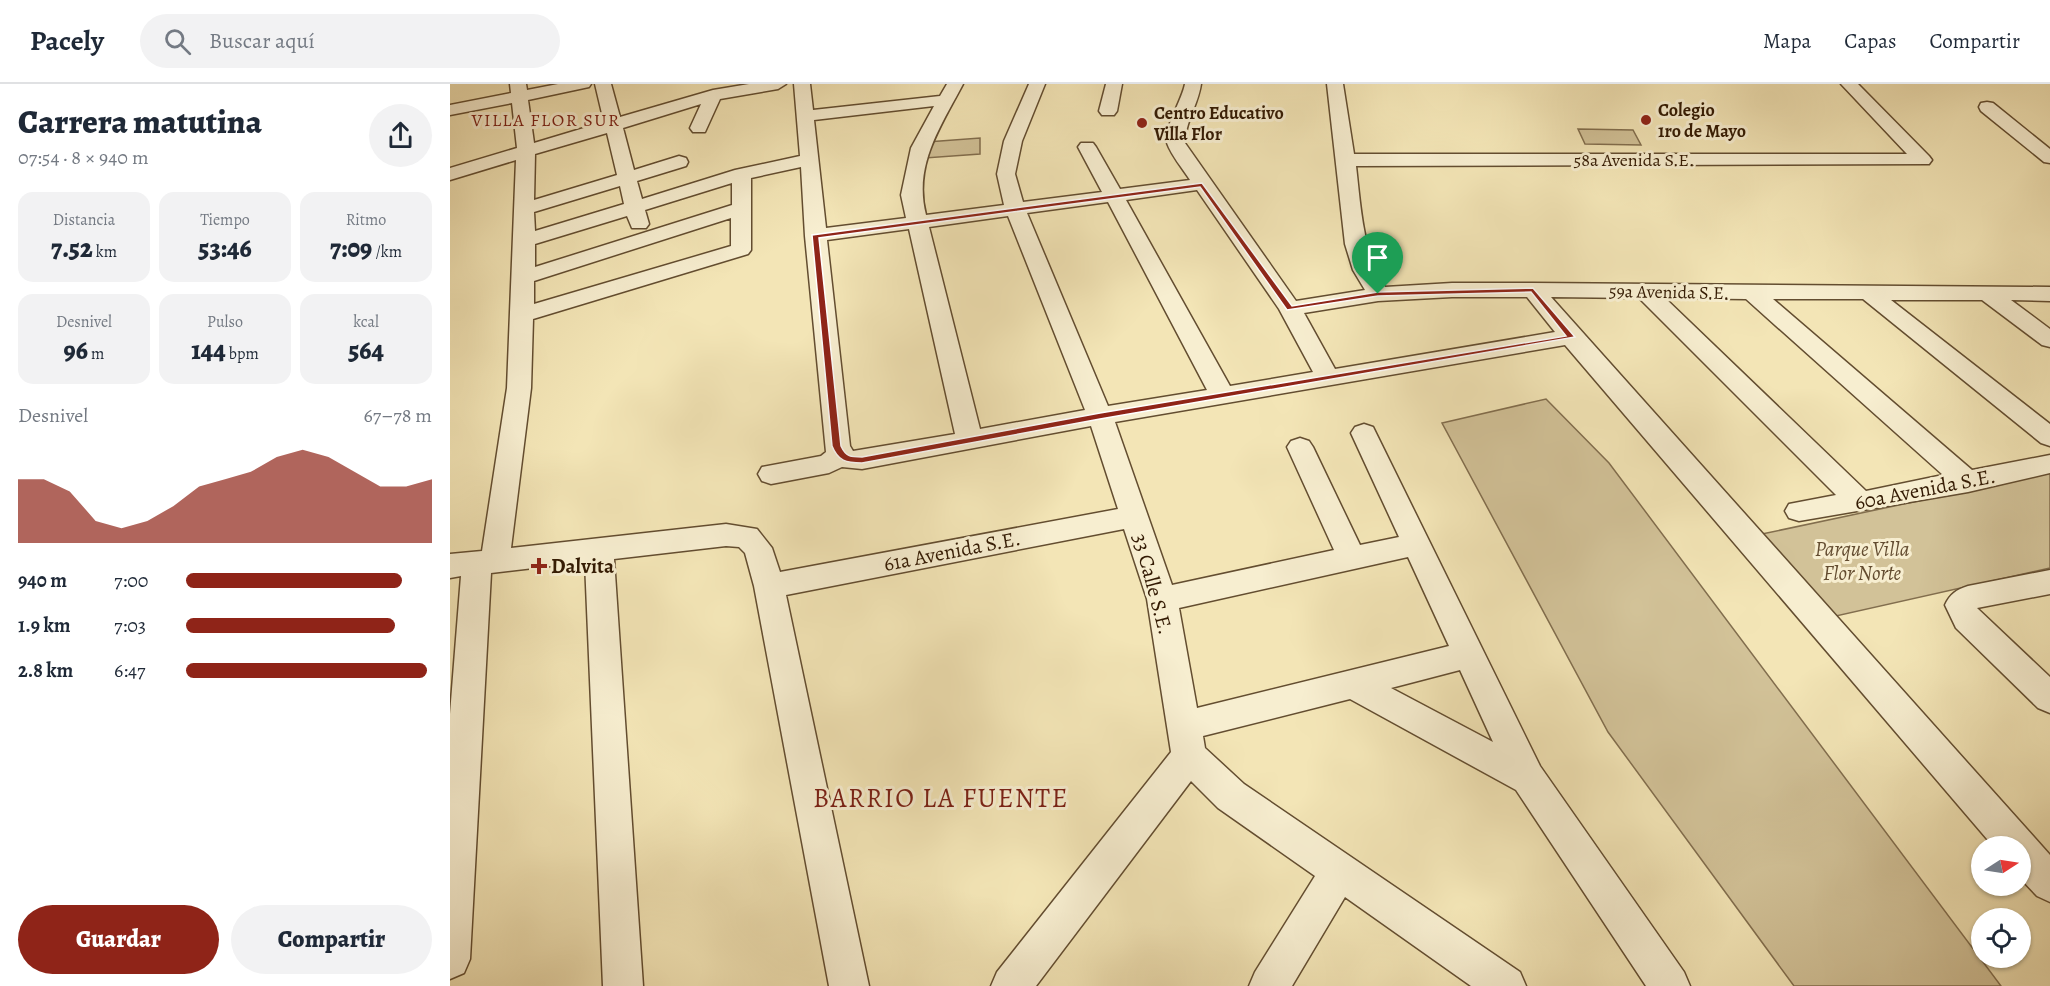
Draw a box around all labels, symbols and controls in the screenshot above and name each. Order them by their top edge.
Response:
search box [140,14,560,68]
text: Pacely [30,22,104,60]
icon: search [161,25,194,58]
text: Buscar aquí [209,26,315,56]
text: Mapa [1763,27,1811,55]
text: Capas [1844,27,1897,55]
text: Compartir [1930,27,2020,55]
place label: Colegio 1ro de Mayo [1658,98,1746,143]
text: Carrera matutina [18,99,262,144]
place label: Centro Educativo Villa Flor [1153,101,1284,146]
button: share [369,104,432,167]
district label: VILLA FLOR SUR [470,108,621,132]
marker: Colegio 1ro de Mayo [1639,113,1653,127]
marker: Centro Educativo Villa Flor [1135,116,1149,130]
text: 07:54 · 8 × 940 m [18,144,149,171]
street label: 58a Avenida S.E. [1574,148,1695,172]
text: Distancia [53,209,115,231]
text: Tiempo [200,209,250,231]
text: Ritmo [346,209,386,231]
text: 7.52 [51,231,93,266]
text: 53:46 [198,231,252,266]
text: 7:09 [330,231,372,266]
pin [1352,232,1403,294]
text: km [93,241,117,263]
text: /km [372,241,402,263]
icon: arrive [1361,241,1394,274]
street label: 59a Avenida S.E. [1609,279,1729,305]
text: Desnivel [56,311,112,333]
text: Pulso [207,311,243,333]
text: kcal [353,311,379,333]
text: 96 [64,333,88,368]
text: 144 [191,333,226,368]
text: 564 [348,333,384,368]
text: m [88,343,104,365]
text: bpm [226,343,259,365]
text: Desnivel [18,402,88,429]
text: 67–78 m [364,402,432,429]
street label: 60a Avenida S.E. [1852,462,1998,516]
street label: 61a Avenida S.E. [881,524,1023,578]
street label: 33 Calle S.E. [1126,530,1180,638]
park label: Parque Villa Flor Norte [1815,535,1910,587]
place label: Dalvita [551,552,615,580]
marker: Dalvita [532,559,546,573]
text: 940 m [18,567,67,594]
text: 7:00 [114,567,148,594]
text: 1.9 km [18,612,71,639]
text: 7:03 [114,612,146,639]
text: 2.8 km [18,657,73,684]
text: 6:47 [114,657,145,684]
district label: BARRIO LA FUENTE [813,780,1069,816]
north arrow [1971,836,2031,896]
map controls [1971,836,2031,968]
button: Guardar [18,905,219,974]
button: Compartir [231,905,432,974]
button: locate [1971,908,2031,968]

